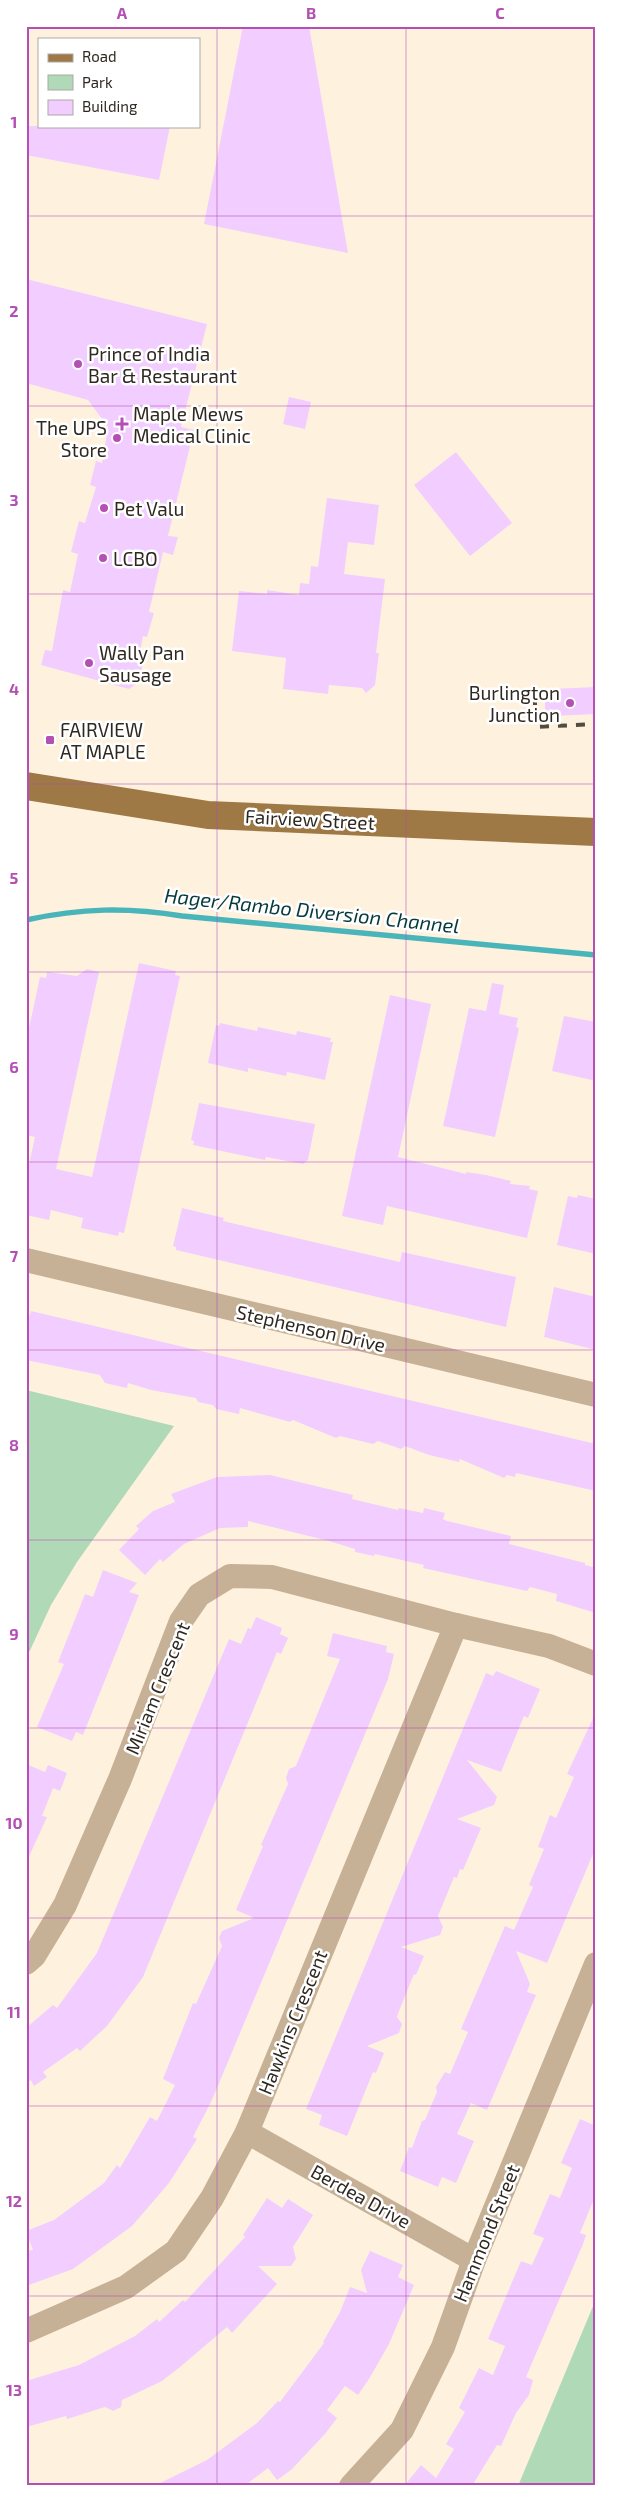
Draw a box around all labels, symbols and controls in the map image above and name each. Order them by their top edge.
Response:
text: A [117,3,128,22]
text: B [306,3,316,22]
text: C [495,3,505,22]
legend [38,38,200,128]
text: Road [82,47,117,65]
text: Park [82,73,113,91]
text: Building [82,97,138,115]
text: 1 [11,112,17,131]
text: 2 [9,301,19,320]
place label: Prince of India Bar & Restaurant [88,342,237,387]
marker: Prince of India Bar & Restaurant [72,358,84,370]
place label: Maple Mews Medical Clinic [133,402,251,447]
place label: The UPS Store [36,416,107,461]
marker: Maple Mews Medical Clinic [115,417,129,431]
marker: The UPS Store [111,432,123,444]
text: 3 [9,490,19,509]
place label: Pet Valu [114,497,184,520]
marker: Pet Valu [98,502,110,514]
place label: LCBO [113,547,158,570]
marker: LCBO [97,552,109,564]
place label: Wally Pan Sausage [99,641,185,686]
marker: Wally Pan Sausage [83,657,95,669]
text: 4 [9,679,19,698]
place label: Burlington Junction [469,681,560,726]
marker: Burlington Junction [564,697,576,709]
place label: FAIRVIEW AT MAPLE [60,718,146,763]
marker: FAIRVIEW AT MAPLE [44,734,56,746]
street label: Fairview Street [245,804,375,834]
text: 5 [10,868,19,887]
water label: Hager/Rambo Diversion Channel [163,883,461,937]
text: 6 [9,1057,19,1076]
text: 7 [10,1246,19,1265]
street label: Stephenson Drive [234,1300,388,1356]
text: 8 [9,1435,19,1454]
street label: Miriam Crescent [120,1618,194,1758]
text: 9 [9,1624,19,1643]
text: 10 [5,1813,23,1832]
street label: Hawkins Crescent [253,1946,331,2098]
text: 11 [7,2002,21,2021]
street label: Berdea Drive [307,2159,415,2233]
street label: Hammond Street [448,2161,524,2305]
text: 12 [6,2191,22,2210]
text: 13 [6,2380,22,2399]

